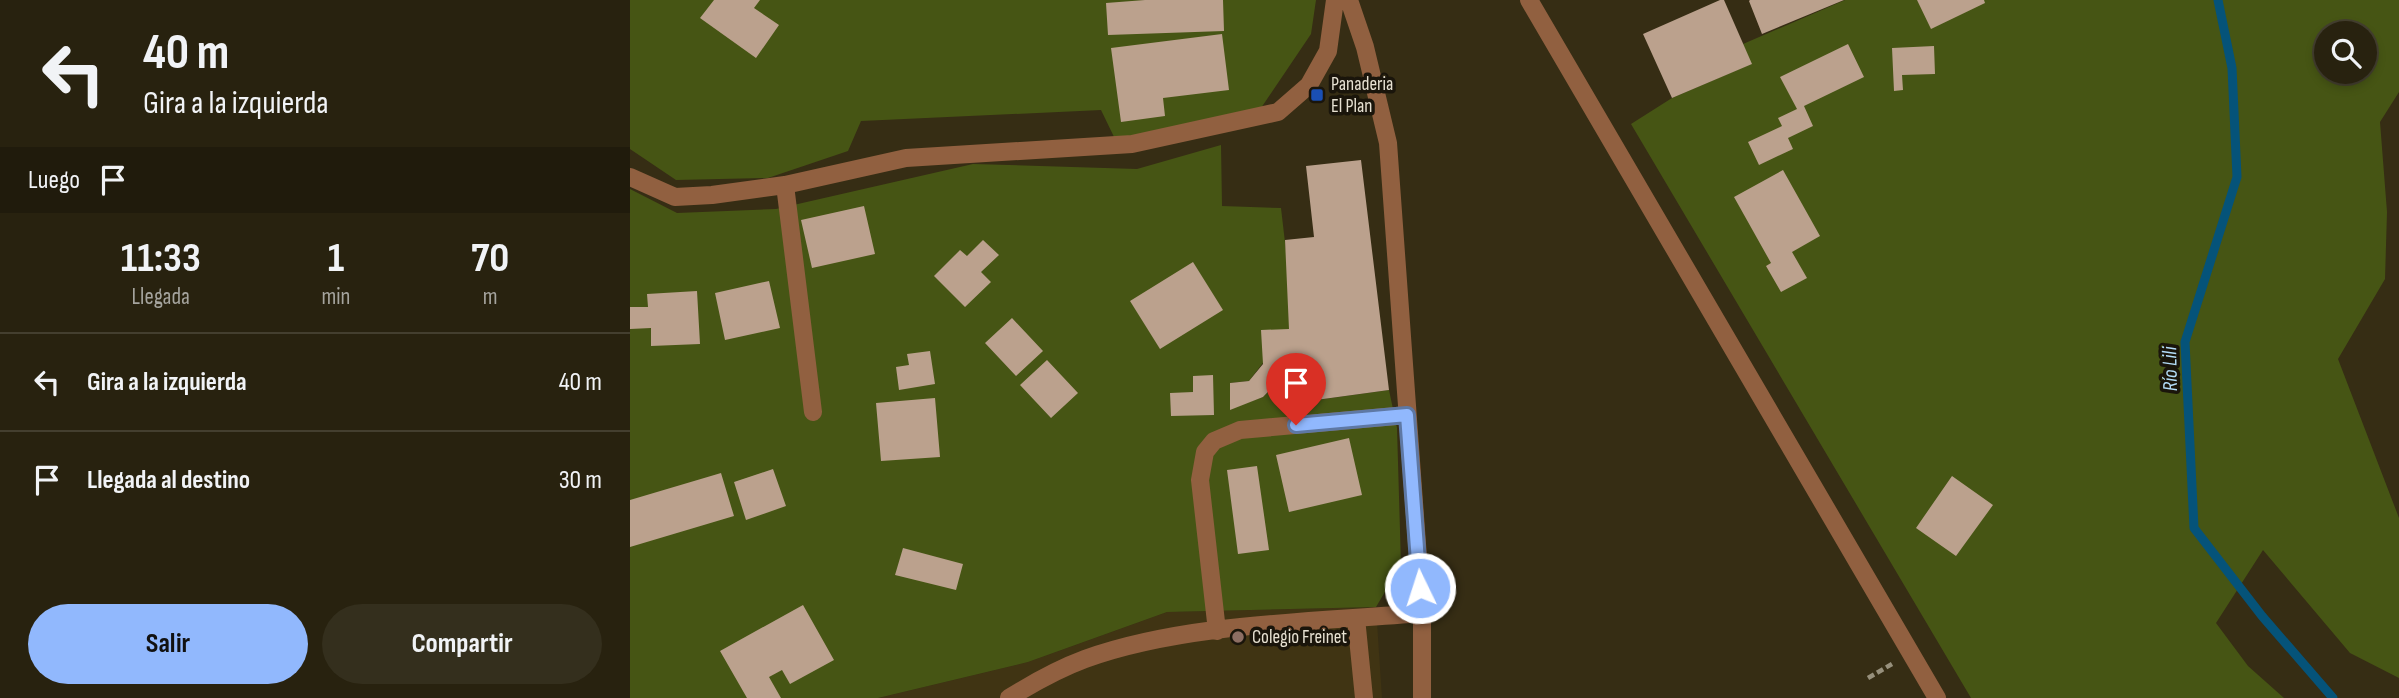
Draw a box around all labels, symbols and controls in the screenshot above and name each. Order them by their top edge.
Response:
map controls [2314,21,2377,84]
button: search [2314,21,2377,84]
text: 40 m [143,24,229,83]
icon: left [28,28,119,119]
place label: Panaderia El Plan [1331,73,1393,118]
text: Gira a la izquierda [143,84,329,123]
marker: Panaderia El Plan [1309,87,1325,103]
icon: arrive [94,161,132,199]
text: Luego [28,165,80,196]
text: 11:33 [121,233,201,284]
text: 1 [328,233,344,284]
text: 70 [471,233,509,284]
text: Llegada [132,283,190,311]
text: min [321,283,350,311]
text: m [483,283,498,311]
water label: Río Lili [2157,345,2183,392]
pin [1266,353,1326,425]
icon: left [28,363,66,401]
icon: arrive [1277,364,1315,402]
text: Gira a la izquierda [87,367,247,398]
text: 40 m [559,367,602,398]
icon: arrive [28,461,66,499]
text: Llegada al destino [87,465,250,496]
text: 30 m [559,465,602,496]
position arrow [1383,551,1457,625]
button: Salir [28,604,308,684]
button: Compartir [322,604,602,684]
place label: Colegio Freinet [1252,626,1347,649]
marker: Colegio Freinet [1230,629,1246,645]

